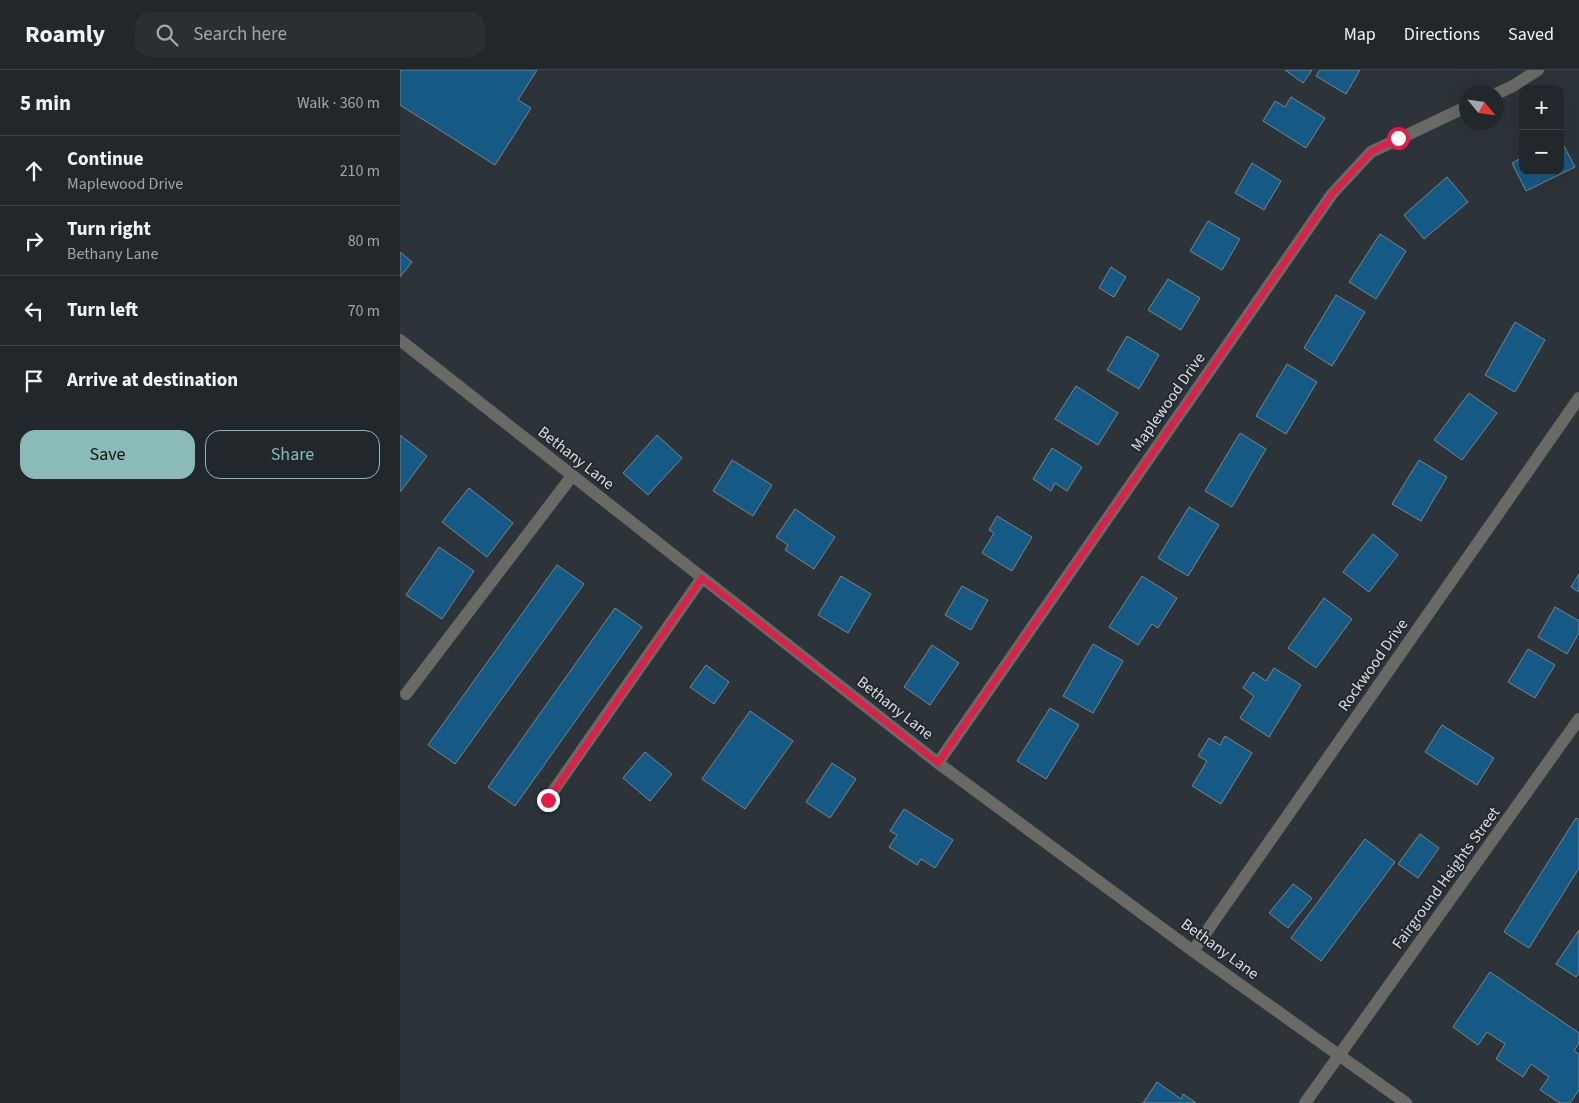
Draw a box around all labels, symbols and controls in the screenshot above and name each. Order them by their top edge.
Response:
search box [135,12,485,57]
text: Roamly [25,17,105,52]
icon: search [153,21,181,49]
text: Search here [193,21,287,48]
text: Map [1344,22,1376,47]
text: Directions [1404,22,1480,47]
text: Saved [1508,22,1554,47]
north arrow [1459,85,1504,130]
map controls [1519,85,1564,175]
button: + [1519,85,1564,130]
text: 5 min [20,88,71,118]
text: Walk · 360 m [297,92,380,114]
route start [1387,127,1410,150]
button: − [1519,130,1564,175]
text: Continue [67,146,144,173]
icon: ahead [20,157,48,185]
text: 210 m [340,160,380,182]
text: Maplewood Drive [67,173,183,195]
text: Turn right [67,216,151,243]
icon: right [20,227,48,255]
text: 80 m [348,230,380,252]
text: Bethany Lane [67,243,158,265]
icon: left [20,297,48,325]
text: Turn left [67,297,138,324]
text: 70 m [348,300,380,322]
street label: Maplewood Drive [1126,348,1210,456]
icon: arrive [20,367,48,395]
text: Arrive at destination [67,367,238,394]
street label: Bethany Lane [533,421,619,495]
button: Save [20,430,195,479]
button: Share [205,430,380,479]
street label: Rockwood Drive [1333,614,1413,716]
street label: Bethany Lane [852,671,938,745]
route end [537,789,560,812]
street label: Fairground Heights Street [1387,802,1505,954]
street label: Bethany Lane [1177,913,1263,985]

